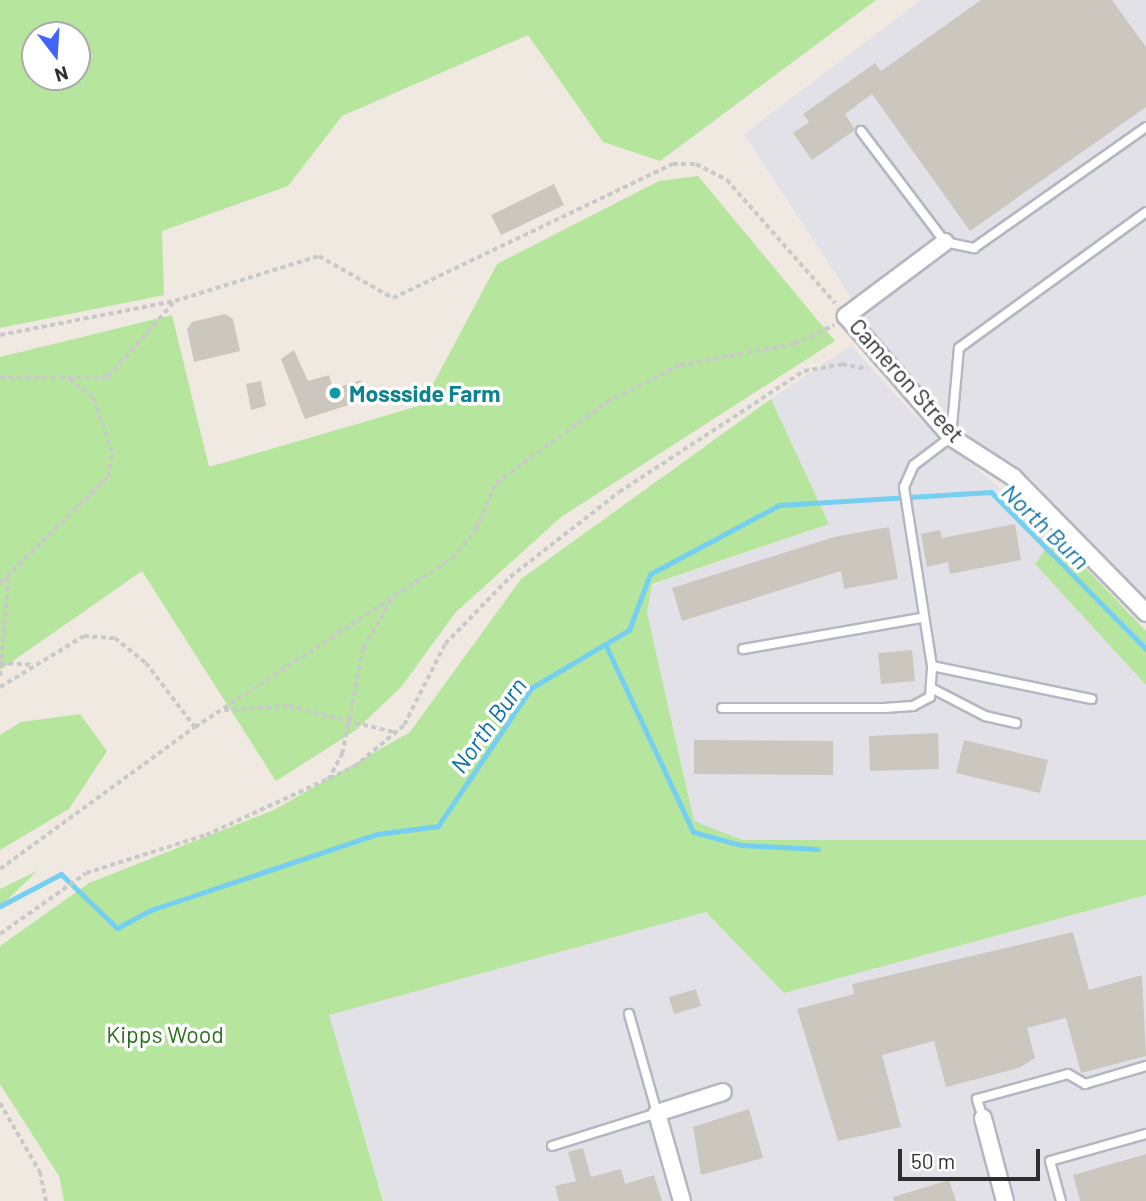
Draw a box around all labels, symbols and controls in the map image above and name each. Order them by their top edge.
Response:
north arrow [21,21,91,91]
text: N [52,62,71,87]
street label: Cameron Street [844,312,970,448]
place label: Mossside Farm [349,379,501,407]
marker: Mossside Farm [327,385,343,401]
water label: North Burn [996,477,1096,575]
water label: North Burn [444,672,532,778]
park label: Kipps Wood [106,1020,224,1048]
scale bar [901,1134,1043,1178]
text: 50 m [911,1148,955,1173]

